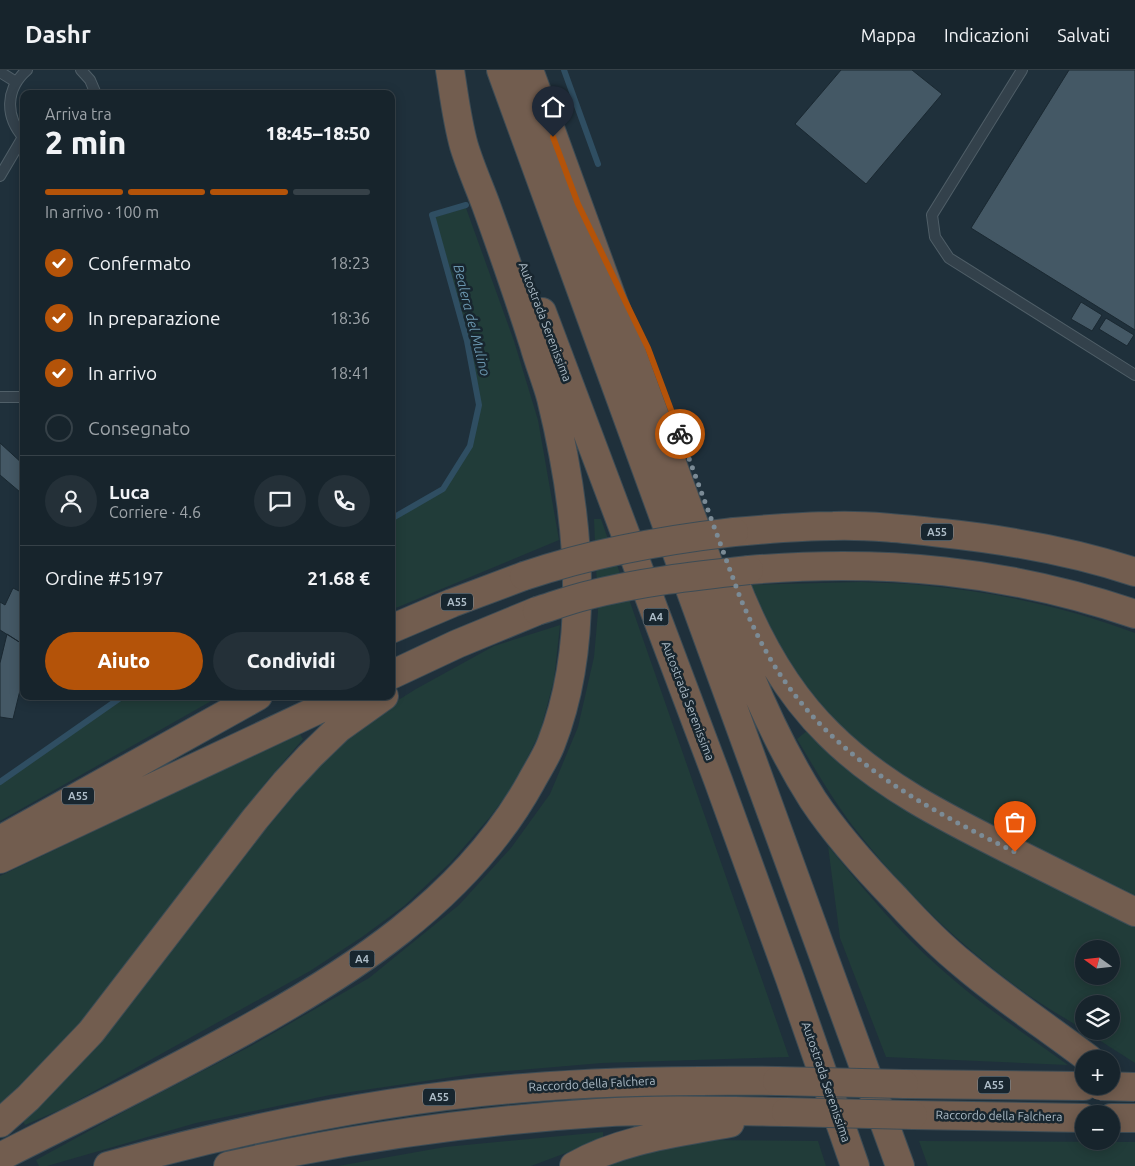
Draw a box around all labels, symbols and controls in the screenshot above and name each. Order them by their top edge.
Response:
text: Dashr [25,21,91,48]
text: Mappa [861,25,916,45]
text: Indicazioni [944,25,1029,45]
text: Salvati [1057,25,1110,45]
pin [532,86,574,137]
icon: home [539,93,567,121]
text: Arriva tra [45,105,112,123]
text: 18:45–18:50 [265,122,370,144]
text: 2 min [45,124,126,160]
text: In arrivo · 100 m [45,203,159,221]
icon: check [45,249,73,277]
text: Confermato [88,252,191,274]
text: 18:23 [330,254,370,272]
street label: Autostrada Serenissima [517,260,574,383]
water label: Bealera del Mulino [450,263,494,378]
icon: check [45,304,73,332]
text: In preparazione [88,307,221,329]
text: 18:36 [330,309,370,327]
icon: check [45,359,73,387]
text: In arrivo [88,362,157,384]
text: 18:41 [330,364,370,382]
courier [655,409,705,459]
text: Consegnato [88,417,190,439]
icon: bike [666,420,694,448]
button: person [45,475,97,527]
button: chat [254,475,306,527]
button: phone [318,475,370,527]
text: Luca [109,481,150,503]
text: Corriere · 4.6 [109,503,201,521]
road number: A55 [921,524,953,541]
text: Ordine #5197 [45,567,164,589]
text: 21.68 € [307,567,370,589]
road number: A55 [441,594,473,610]
road number: A4 [644,608,668,626]
button: Aiuto [45,632,203,690]
button: Condividi [213,632,370,690]
street label: Autostrada Serenissima [660,639,717,762]
road number: A55 [62,788,94,804]
pin [994,801,1036,852]
icon: bag [1001,808,1029,836]
north arrow [1075,940,1120,985]
map controls [1075,940,1120,1150]
road number: A4 [350,951,374,968]
button: layers [1075,995,1120,1040]
street label: Autostrada Serenissima [800,1020,853,1144]
button: + [1075,1050,1120,1095]
street label: Raccordo della Falchera [528,1074,656,1093]
road number: A55 [978,1076,1010,1094]
road number: A55 [423,1089,455,1106]
button: − [1075,1105,1120,1150]
street label: Raccordo della Falchera [935,1108,1063,1123]

